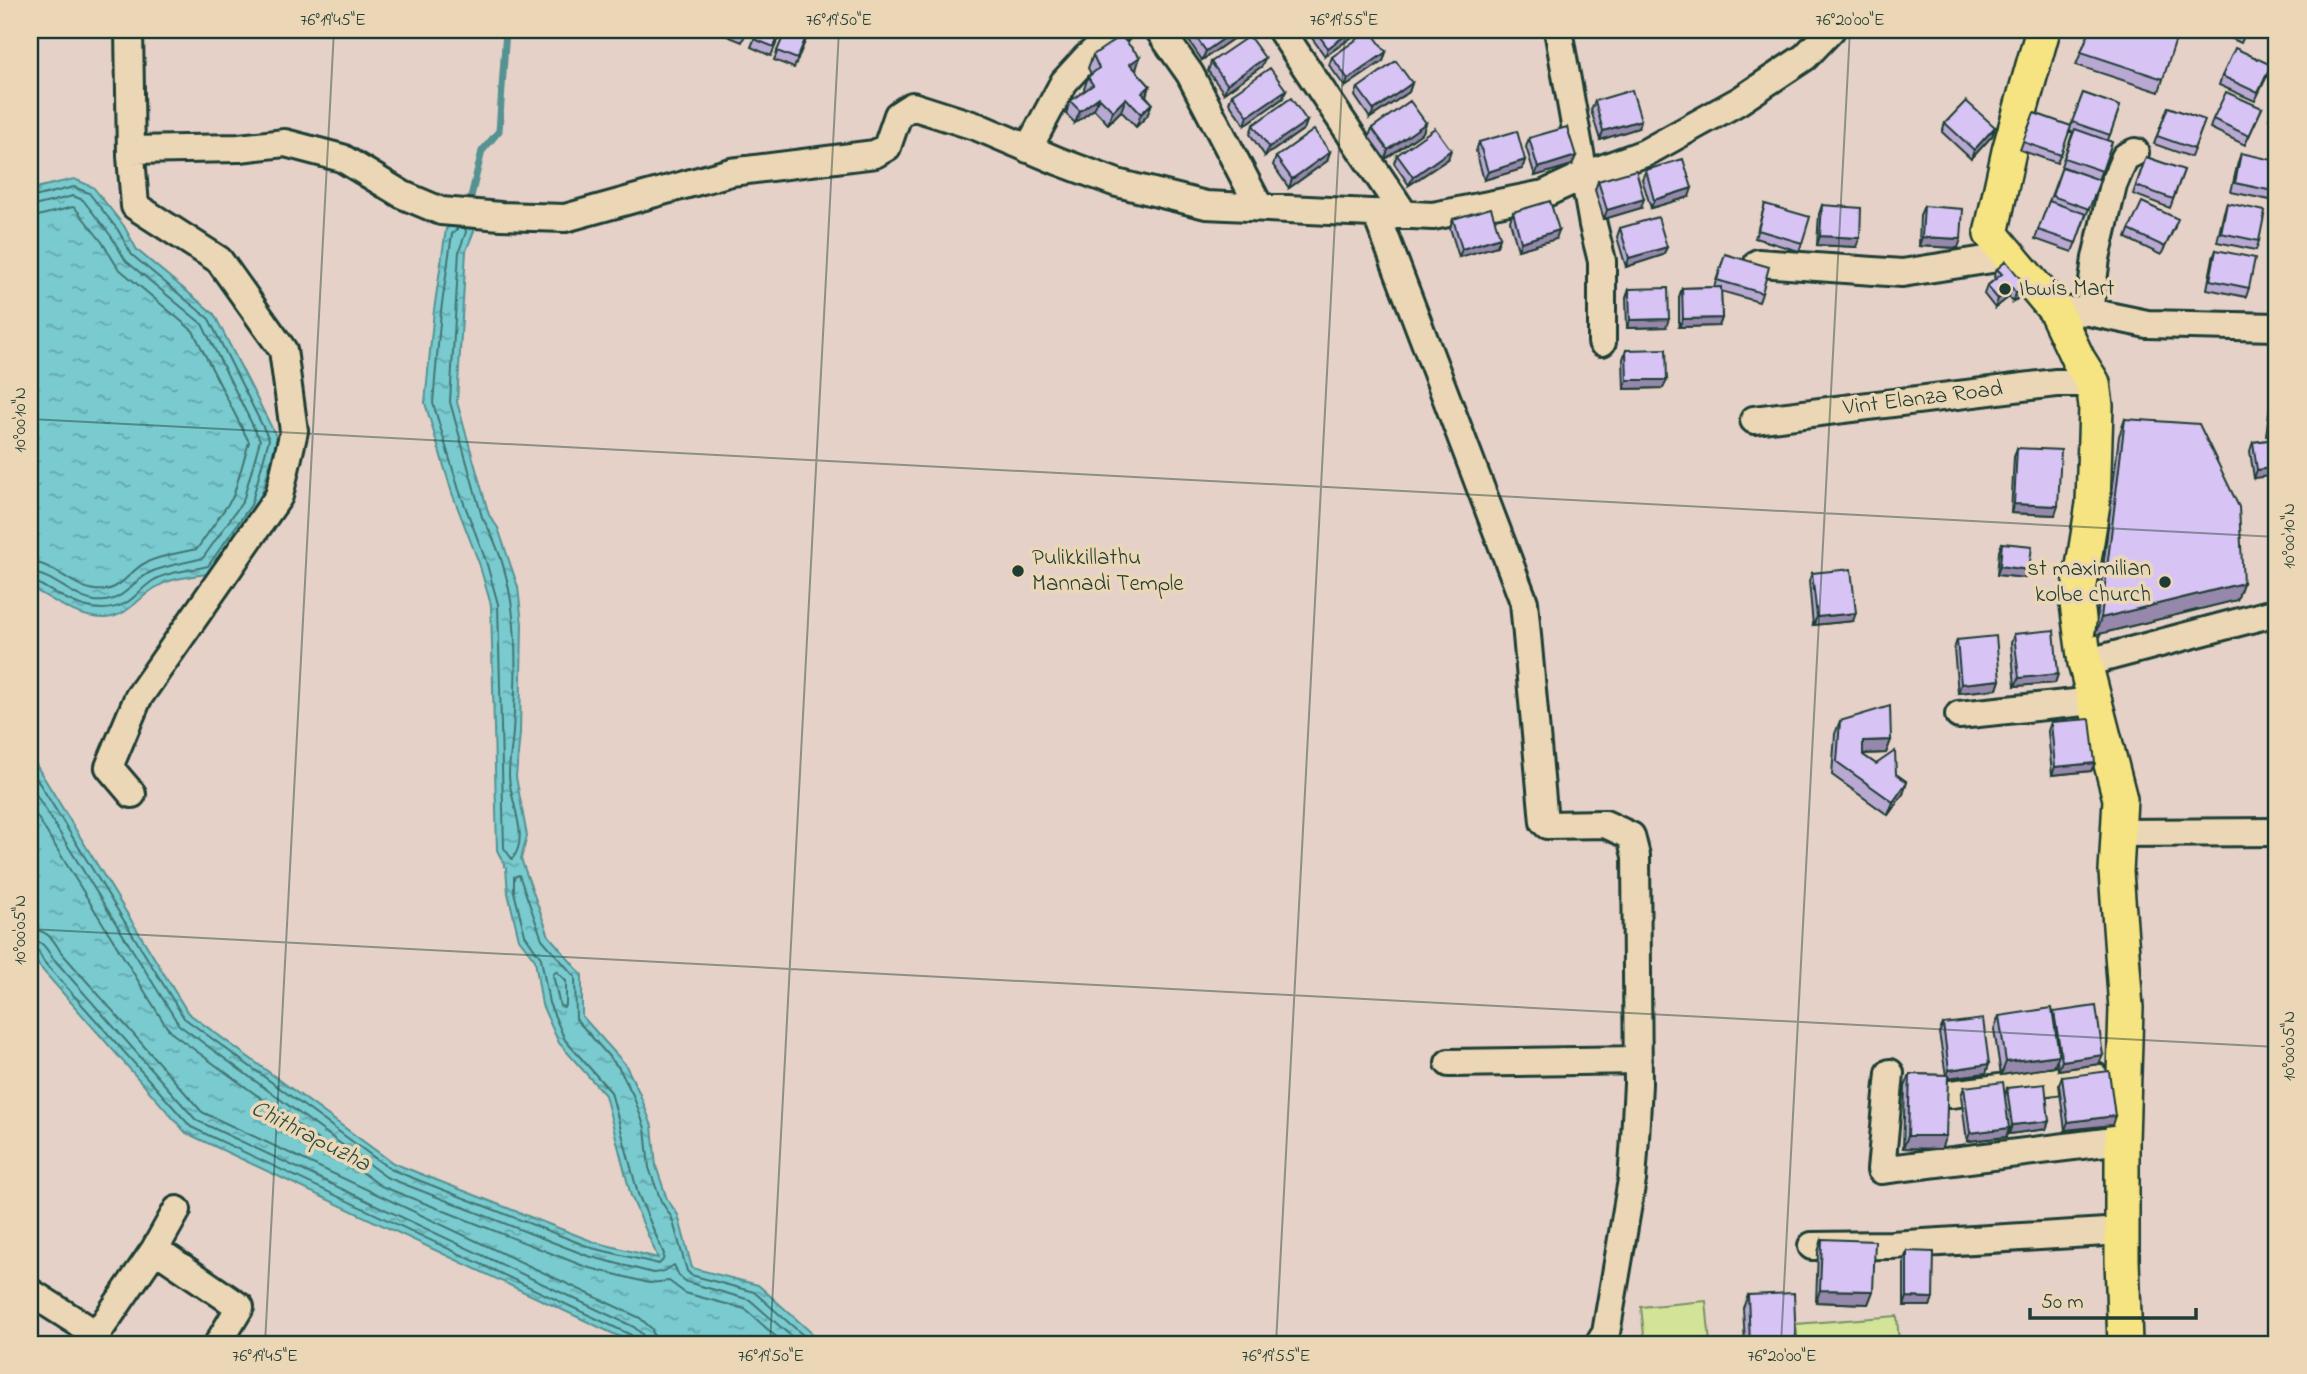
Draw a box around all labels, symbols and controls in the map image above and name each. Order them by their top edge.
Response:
text: 76°19'45"E [300,8,366,34]
text: 76°19'50"E [806,8,872,34]
text: 76°19'55"E [1310,8,1379,34]
text: 76°20'00"E [1815,8,1885,34]
place label: Ibwis Mart [2019,273,2115,306]
marker: Ibwis Mart [1997,281,2013,297]
street label: Vint Elanza Road [1840,373,2005,425]
text: 10°00'10"N [8,387,34,453]
text: 10°00'10"N [2277,503,2303,569]
place label: Pulikkillathu Mannadi Temple [1032,542,1184,601]
place label: st maximilian kolbe church [2027,553,2151,612]
marker: Pulikkillathu Mannadi Temple [1010,563,1026,579]
marker: st maximilian kolbe church [2157,574,2173,590]
text: 10°00'05"N [8,895,34,965]
text: 10°00'05"N [2277,1011,2303,1081]
water label: Chithrapuzha [244,1092,377,1183]
scale bar [2030,1276,2197,1320]
text: 50 m [2041,1288,2084,1318]
text: 76°19'45"E [232,1344,298,1370]
text: 76°19'50"E [738,1344,804,1370]
text: 76°19'55"E [1242,1344,1311,1370]
text: 76°20'00"E [1747,1344,1817,1370]

